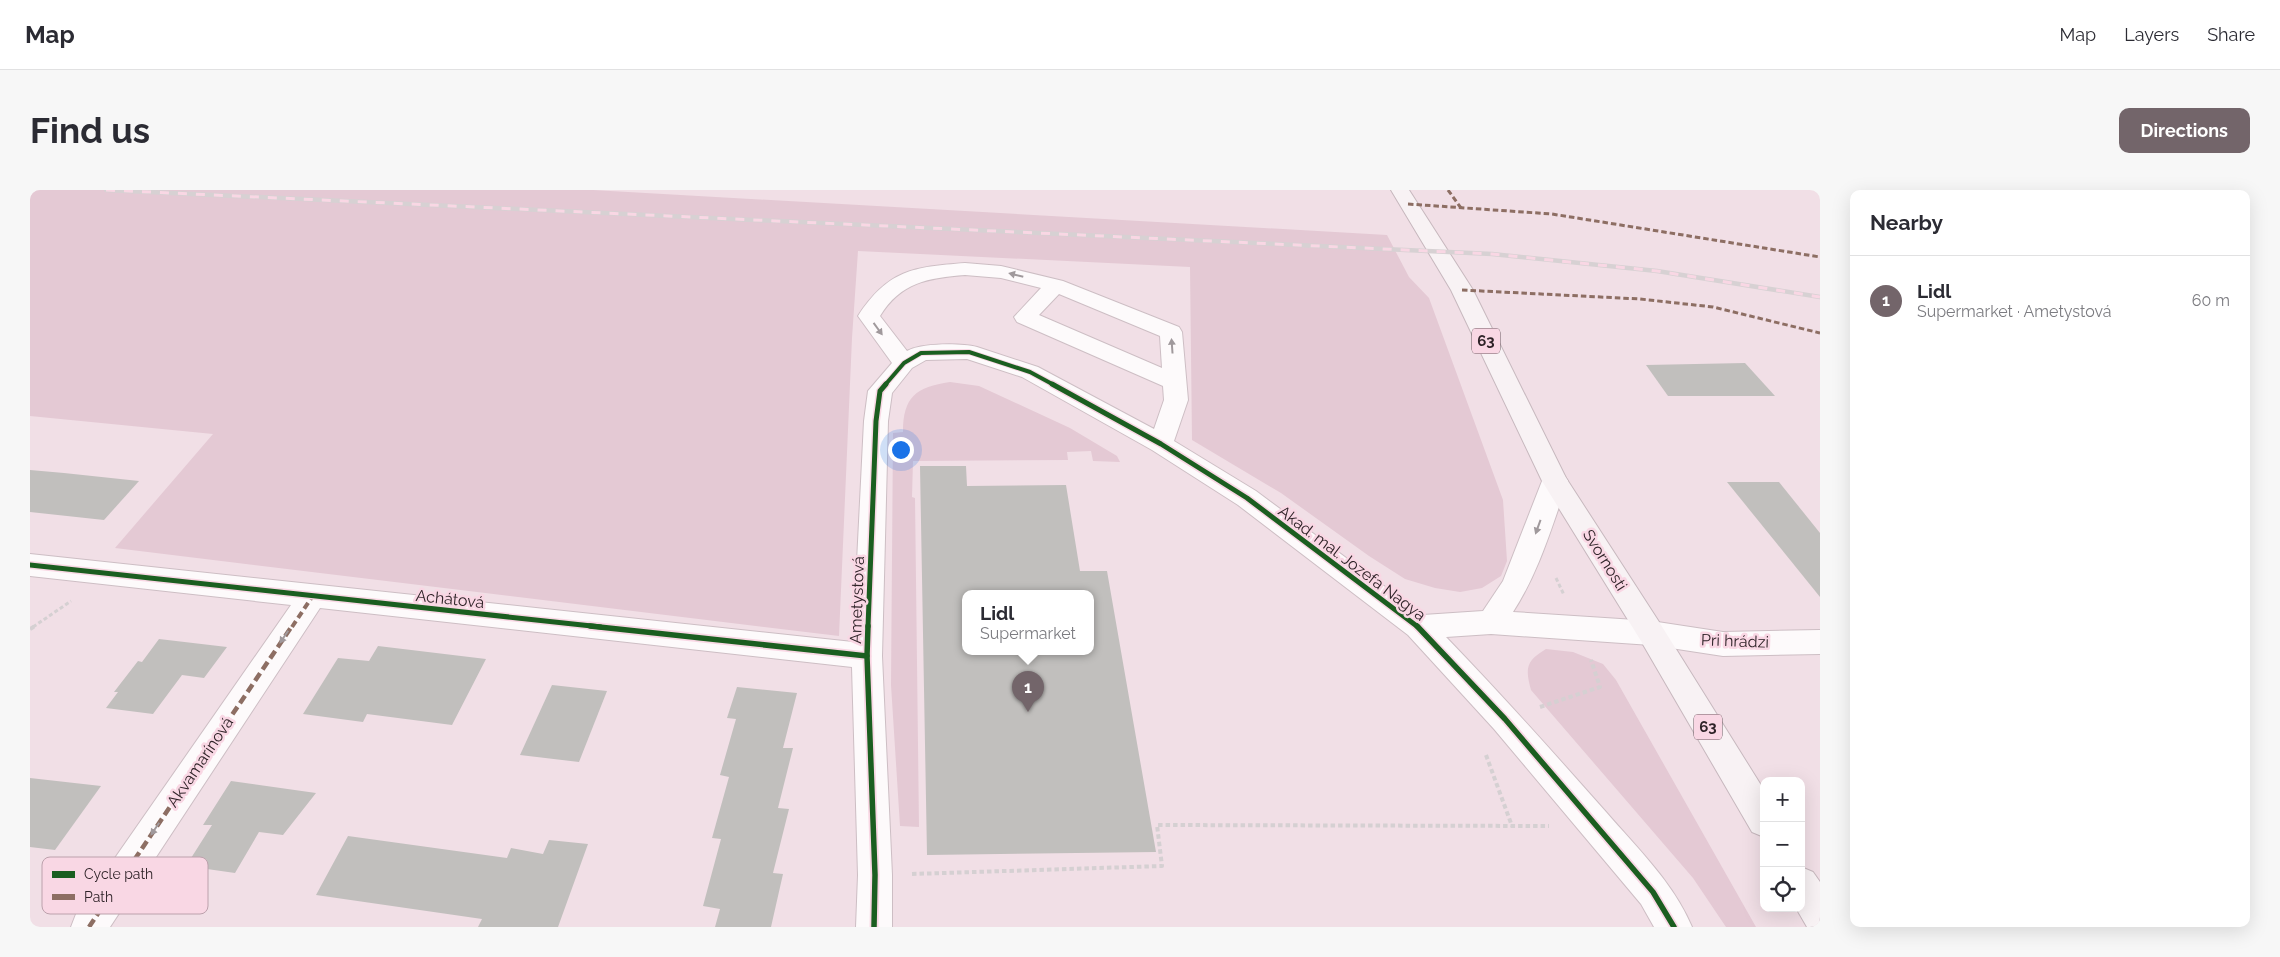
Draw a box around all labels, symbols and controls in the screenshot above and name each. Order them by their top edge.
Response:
text: Map [25,20,75,49]
text: Map [2060,24,2096,45]
text: Layers [2124,24,2179,45]
text: Share [2207,24,2255,45]
button: Directions [2119,108,2250,153]
text: Find us [30,110,150,151]
text: Nearby [1870,210,1943,235]
one-way arrow [1008,271,1023,279]
text: Lidl [1917,280,1951,302]
text: 1 [1882,291,1890,310]
text: 60 m [2192,291,2230,310]
text: Supermarket · Ametystová [1917,302,2111,321]
one-way arrow [873,322,884,335]
road number: 63 [1472,328,1500,354]
one-way arrow [1168,337,1176,353]
your location [888,437,914,463]
street label: Akad. mal. Jozefa Nagya [1275,501,1429,625]
one-way arrow [1534,520,1542,535]
street label: Svornosti [1579,526,1631,594]
street label: Ametystová [846,556,868,644]
street label: Achátová [415,586,485,612]
popup [962,590,1094,655]
text: Lidl [980,602,1014,624]
text: Supermarket [980,624,1076,643]
one-way arrow [280,630,289,643]
street label: Pri hrádzi [1701,630,1769,652]
pin: 1 [1012,671,1044,712]
street label: Akvamarínová [163,713,237,811]
road number: 63 [1694,714,1722,740]
map controls [1760,777,1805,912]
button: + [1760,777,1805,822]
button: − [1760,822,1805,867]
one-way arrow [150,823,159,836]
legend [42,857,208,914]
text: Cycle path [84,866,153,882]
button: locate [1760,867,1805,912]
text: Path [84,889,113,905]

